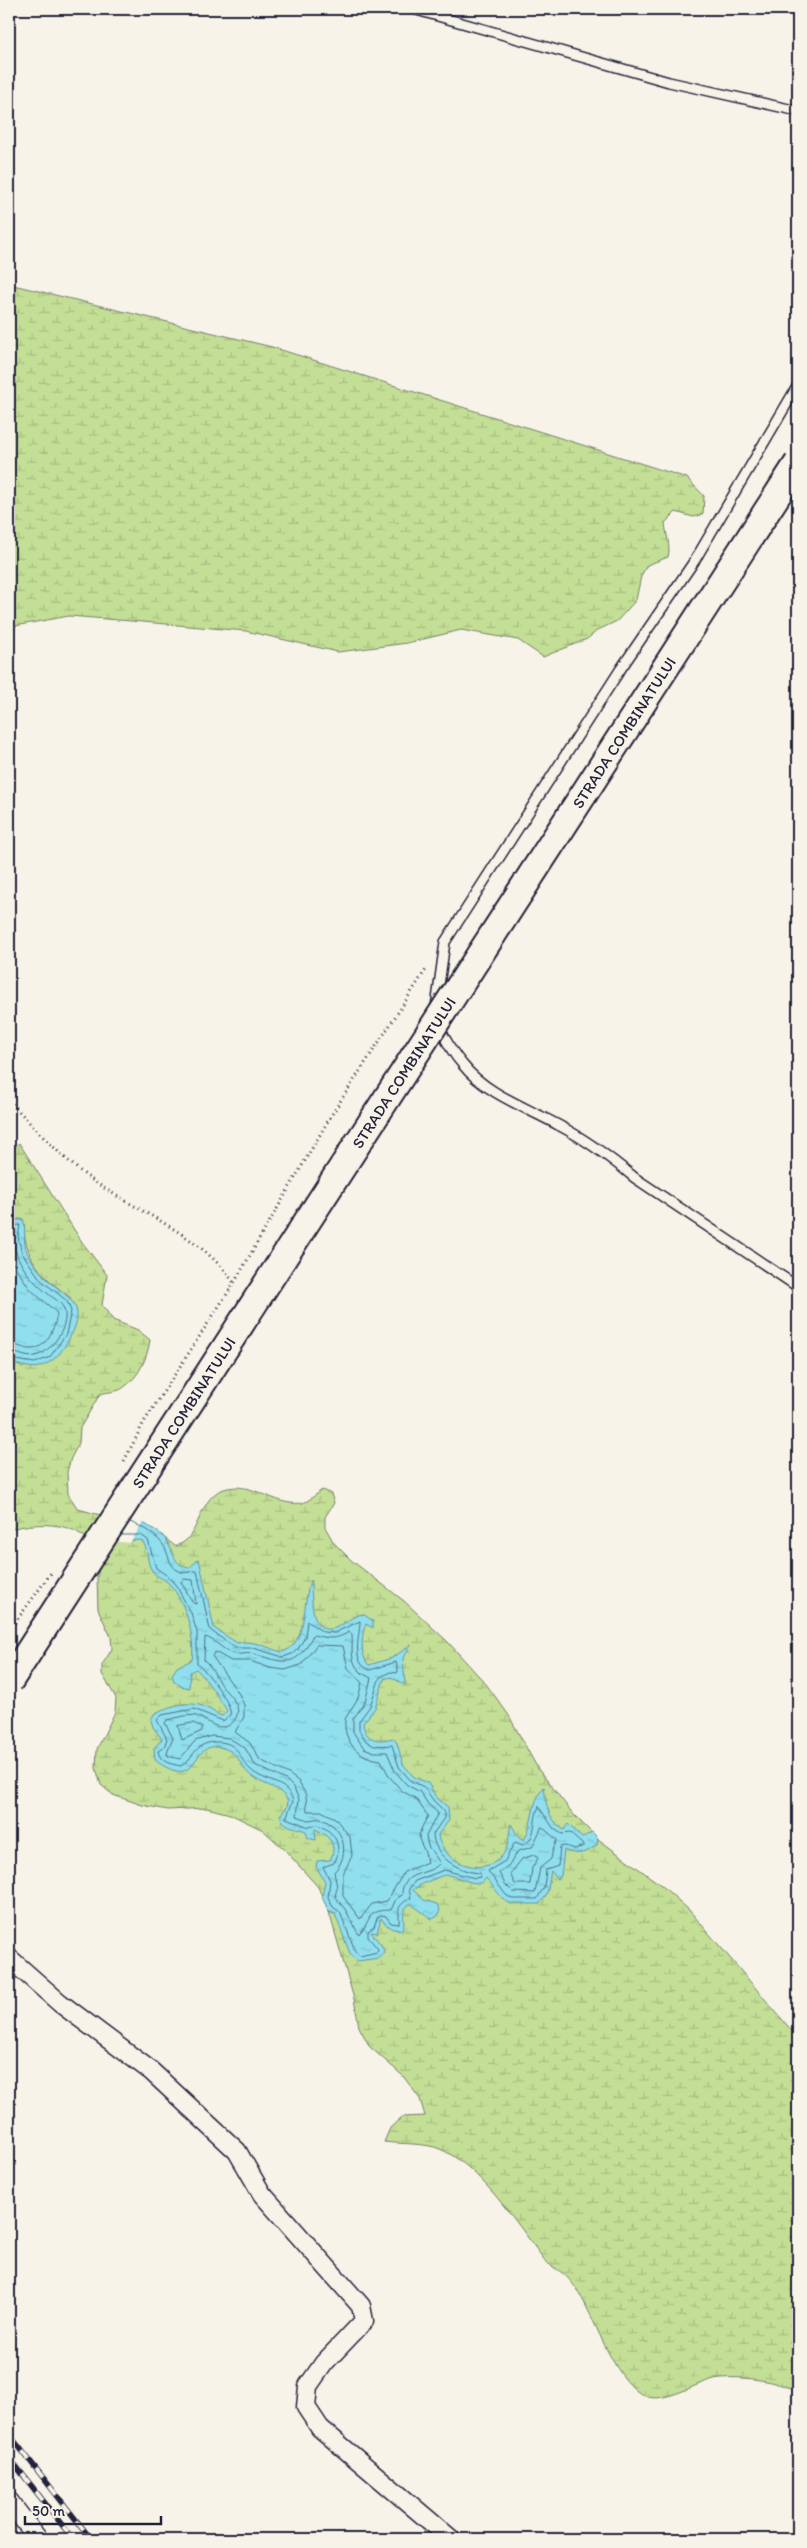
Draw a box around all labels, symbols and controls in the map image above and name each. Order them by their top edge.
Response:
street label: STRADA COMBINATULUI [568,654,680,812]
street label: STRADA COMBINATULUI [348,994,460,1152]
street label: STRADA COMBINATULUI [128,1334,240,1492]
scale bar [25,2493,161,2525]
text: 50 m [32,2502,65,2520]

